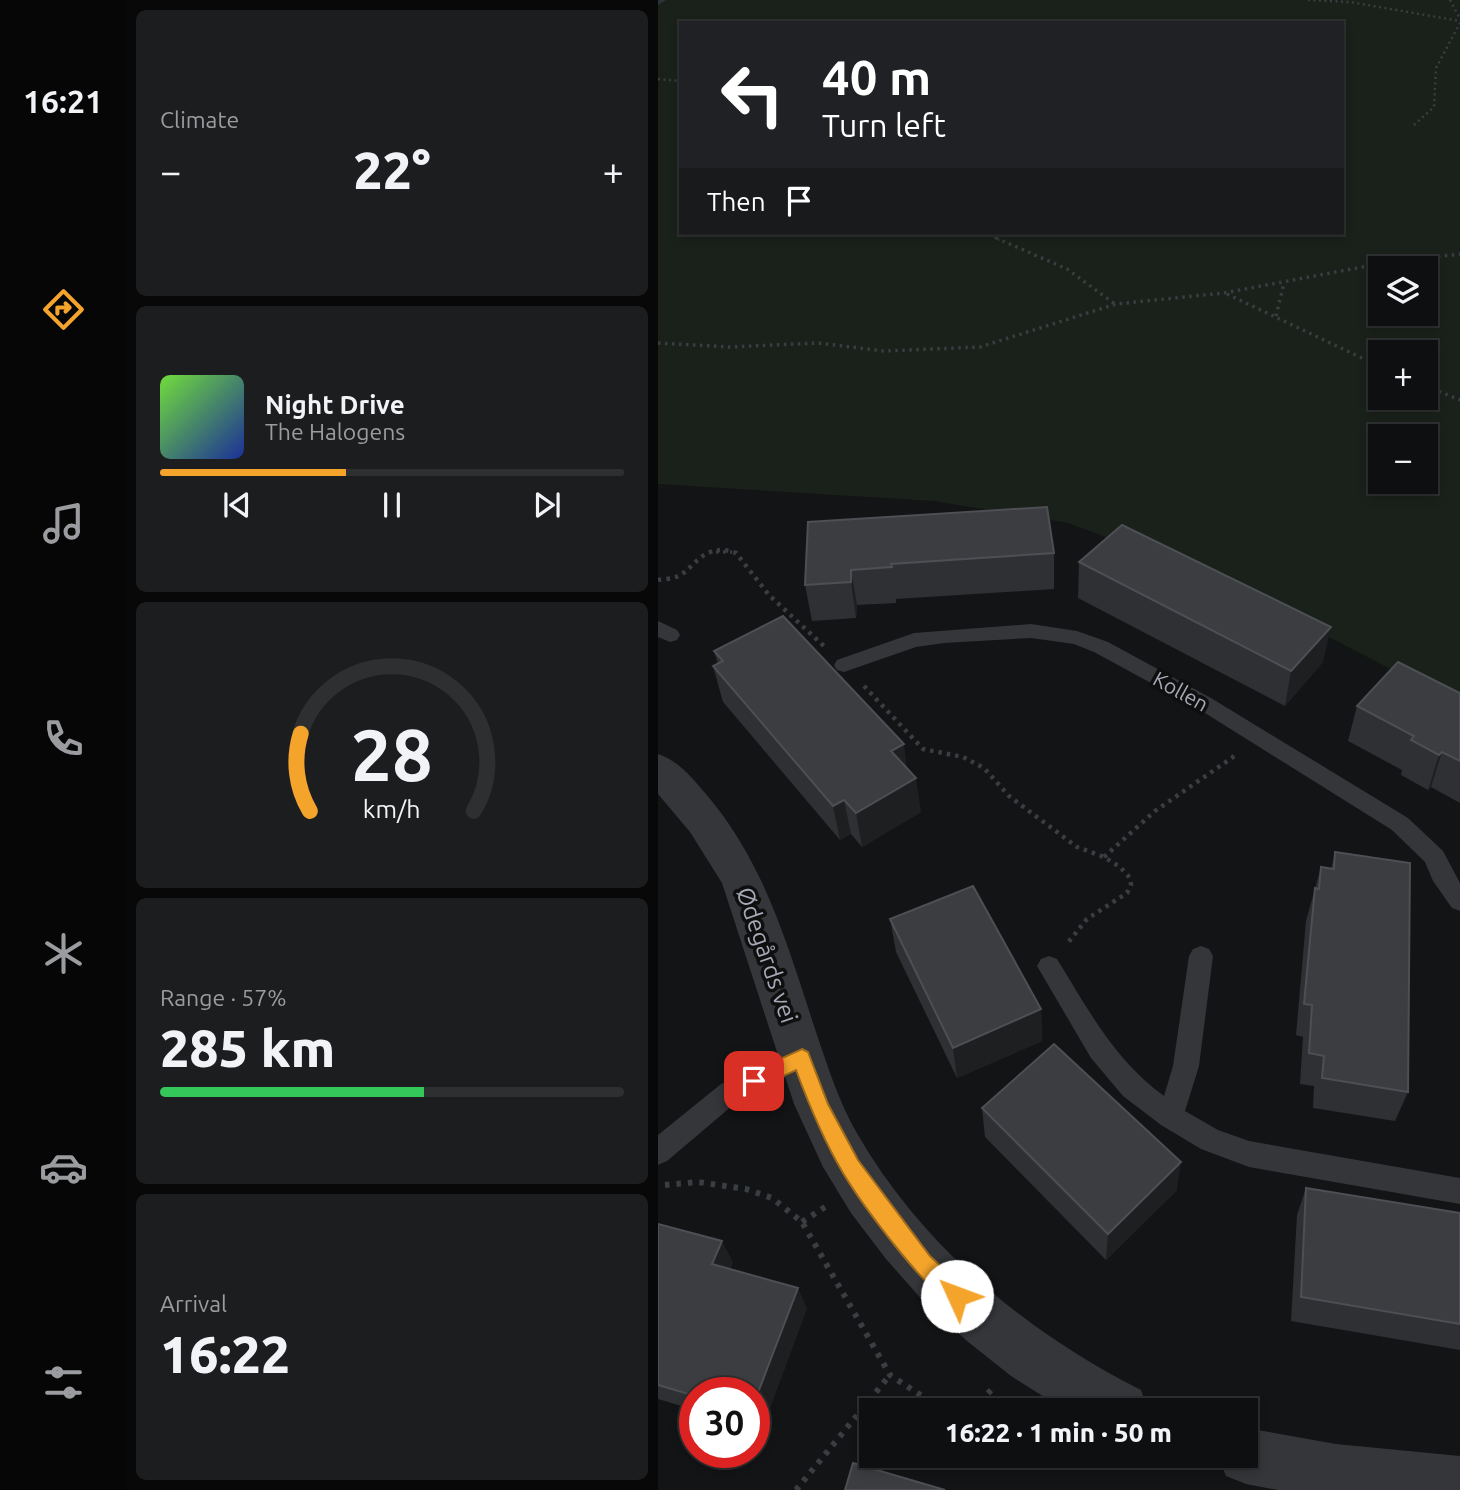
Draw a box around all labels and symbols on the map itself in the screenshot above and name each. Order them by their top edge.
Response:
street label: Kollen [1149,666,1213,716]
street label: Ødegårds vei [731,884,803,1026]
pin [724,1051,784,1111]
position arrow [920,1259,994,1333]
speed limit sign: 30 [679,1377,770,1468]

